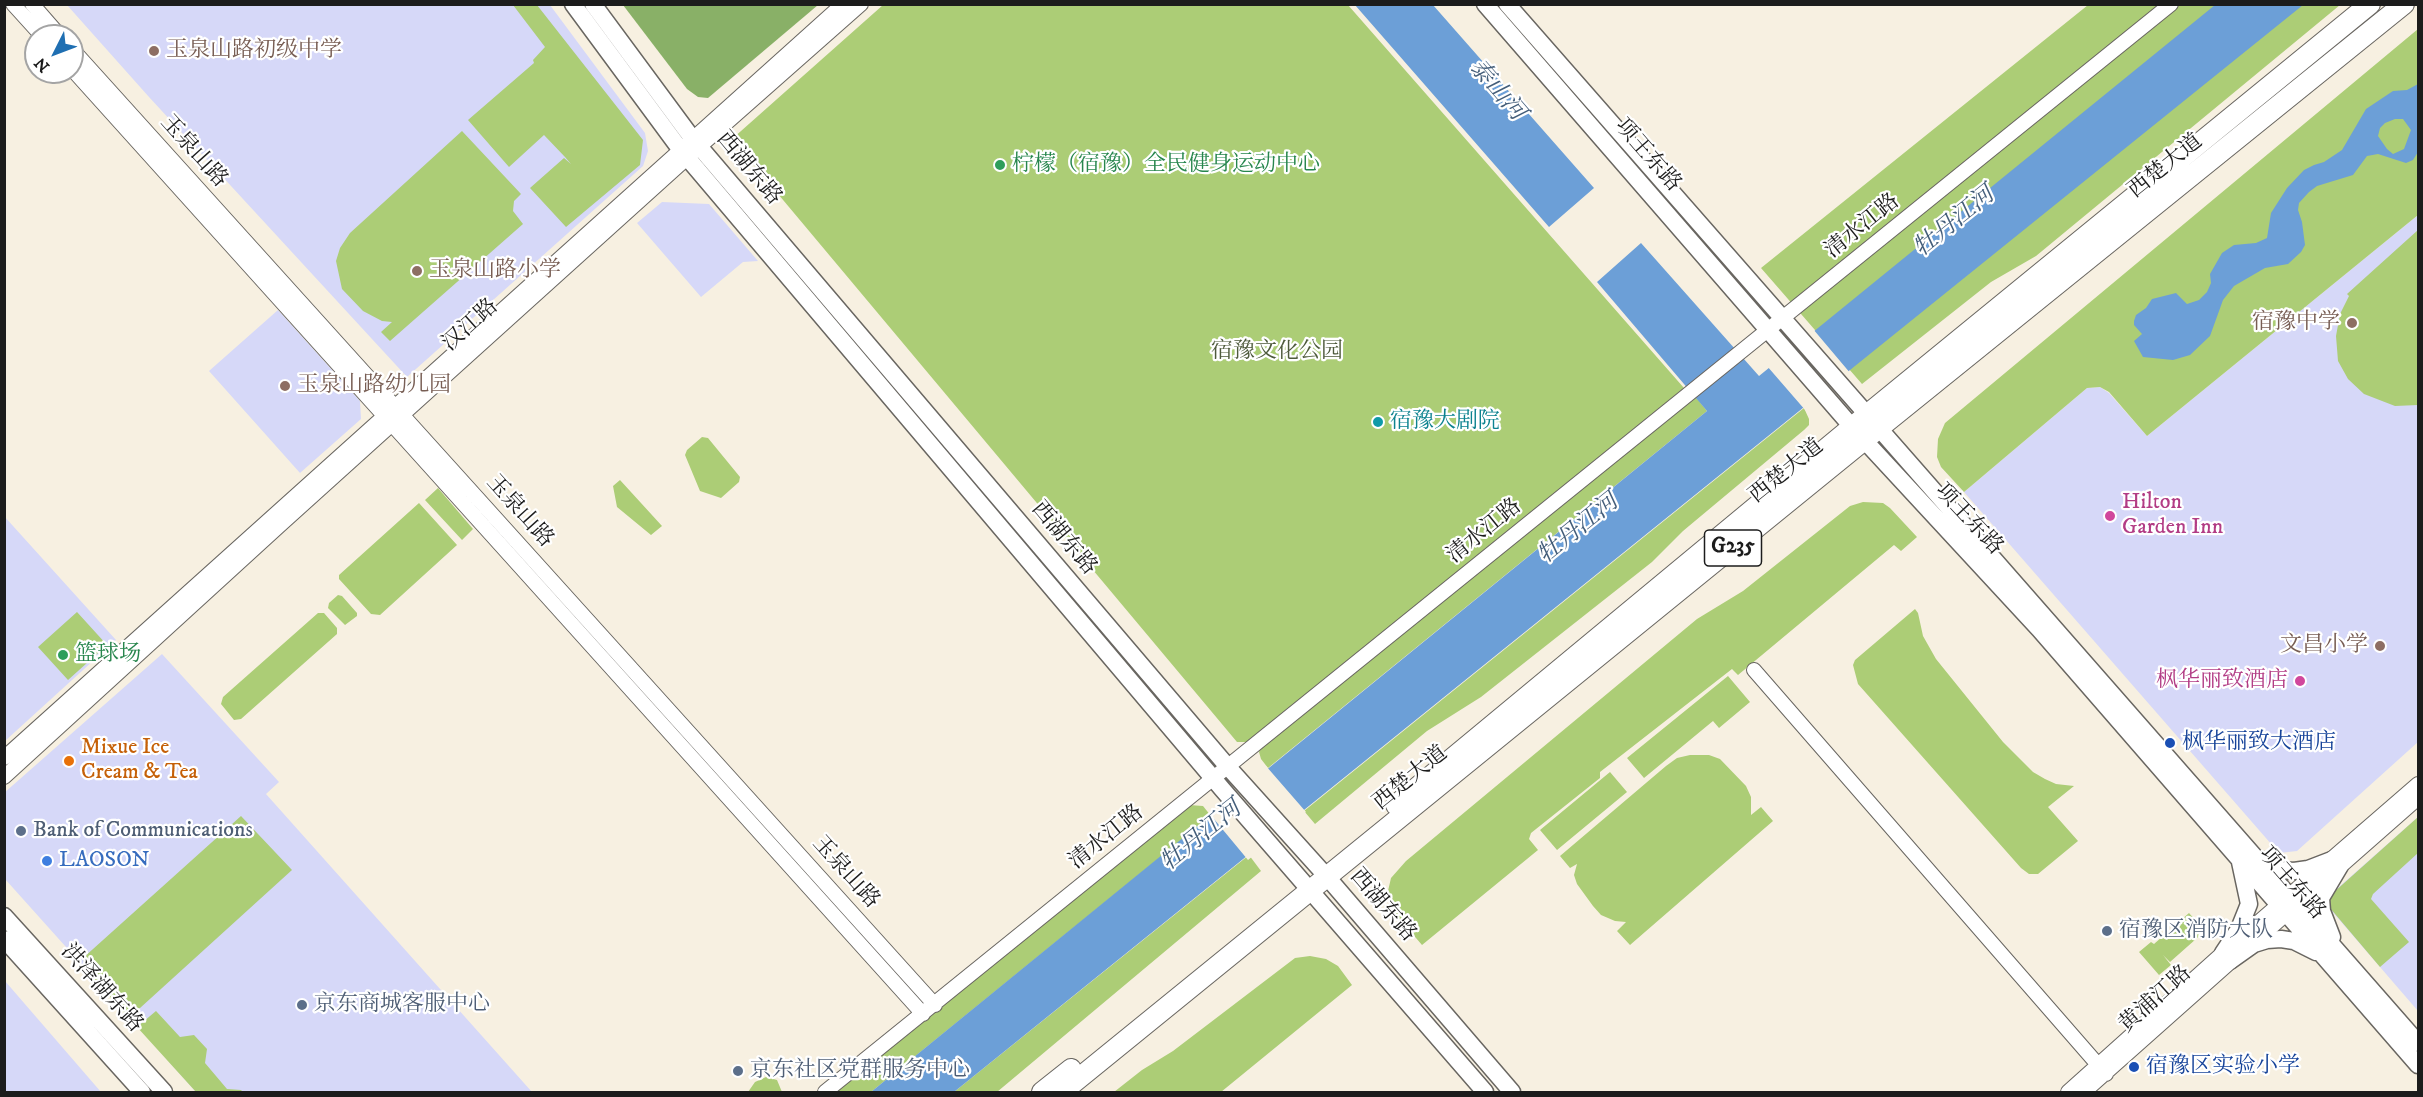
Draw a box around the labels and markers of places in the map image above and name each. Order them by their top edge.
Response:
place label: 玉泉山路初级中学 [166,38,342,64]
marker: 玉泉山路初级中学 [147,44,161,58]
place label: 柠檬（宿豫）全民健身运动中心 [1012,152,1320,178]
marker: 柠檬（宿豫）全民健身运动中心 [993,158,1007,172]
place label: 玉泉山路小学 [429,258,561,284]
marker: 玉泉山路小学 [410,264,424,278]
place label: 宿豫中学 [2252,310,2340,336]
marker: 宿豫中学 [2345,316,2359,330]
place label: 玉泉山路幼儿园 [297,373,451,399]
marker: 玉泉山路幼儿园 [278,379,292,393]
place label: 宿豫大剧院 [1390,409,1500,435]
marker: 宿豫大剧院 [1371,415,1385,429]
place label: Hilton Garden Inn [2122,490,2223,542]
marker: Hilton Garden Inn [2103,509,2117,523]
place label: 文昌小学 [2280,633,2368,659]
marker: 文昌小学 [2373,639,2387,653]
place label: 篮球场 [75,642,141,668]
marker: 篮球场 [56,648,70,662]
place label: 枫华丽致酒店 [2156,668,2288,694]
marker: 枫华丽致酒店 [2293,674,2307,688]
place label: 枫华丽致大酒店 [2182,730,2336,756]
place label: Mixue Ice Cream & Tea [81,735,198,786]
marker: 枫华丽致大酒店 [2163,736,2177,750]
marker: Mixue Ice Cream & Tea [62,754,76,768]
place label: Bank of Communications [33,818,253,844]
marker: Bank of Communications [14,824,28,838]
place label: LAOSON [59,848,150,874]
marker: LAOSON [40,854,54,868]
place label: 宿豫区消防大队 [2119,918,2273,944]
marker: 宿豫区消防大队 [2100,924,2114,938]
place label: 京东商城客服中心 [314,992,490,1018]
marker: 京东商城客服中心 [295,998,309,1012]
place label: 宿豫区实验小学 [2146,1054,2300,1080]
place label: 京东社区党群服务中心 [750,1058,970,1084]
marker: 宿豫区实验小学 [2127,1060,2141,1074]
marker: 京东社区党群服务中心 [731,1064,745,1078]

